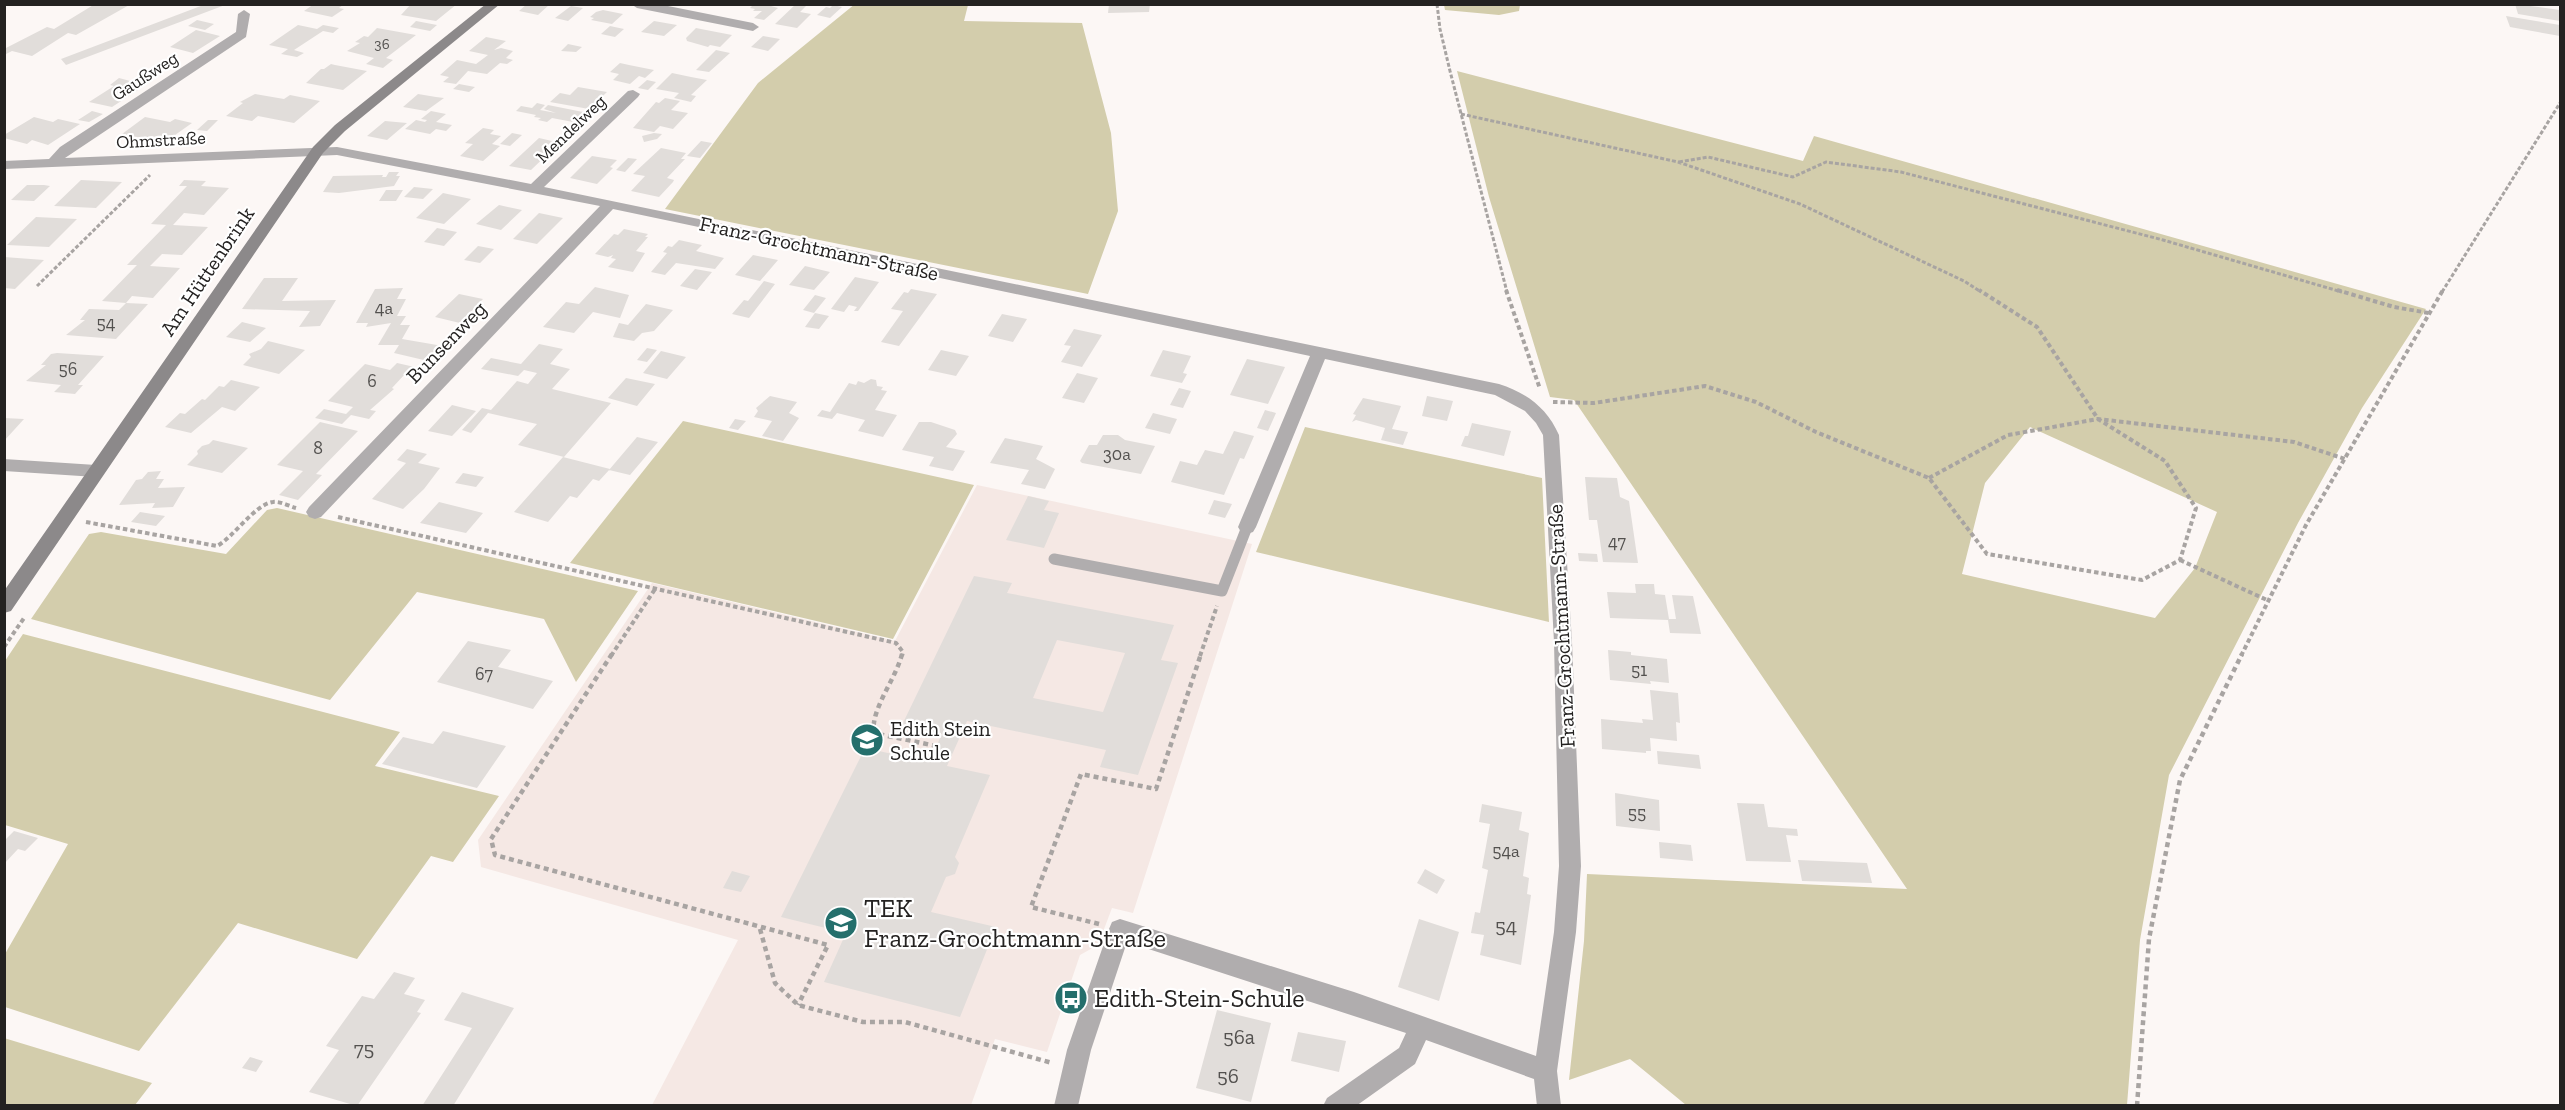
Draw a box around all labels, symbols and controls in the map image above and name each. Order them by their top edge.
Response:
house number: 36 [374,35,390,53]
street label: Gaußweg [108,46,182,105]
street label: Mendelweg [531,90,611,168]
street label: Ohmstraße [116,127,206,153]
street label: Am Hüttenbrink [155,202,259,340]
street label: Franz-Grochtmann-Straße [697,210,941,286]
street label: Bunsenweg [401,295,492,388]
house number: 4a [375,297,393,319]
house number: 54 [97,312,116,334]
house number: 56 [59,358,77,380]
house number: 6 [367,370,377,392]
house number: 8 [313,437,323,459]
house number: 30a [1103,443,1131,465]
street label: Franz-Grochtmann-Straße [1542,503,1580,748]
house number: 47 [1608,531,1626,553]
house number: 51 [1631,659,1647,681]
house number: 67 [475,663,494,685]
place label: Edith Stein Schule [890,716,991,765]
school or university icon: Edith Stein Schule [849,722,885,758]
house number: 55 [1628,802,1646,824]
house number: 54a [1492,840,1520,862]
place label: TEK Franz-Grochtmann-Straße [864,892,1166,954]
school or university icon: TEK Franz-Grochtmann-Straße [823,905,859,941]
house number: 54 [1495,913,1517,938]
bus stop icon: Edith-Stein-Schule [1053,980,1089,1016]
place label: Edith-Stein-Schule [1094,982,1305,1014]
house number: 56a [1223,1024,1255,1049]
house number: 75 [354,1036,374,1061]
house number: 56 [1217,1063,1239,1088]

